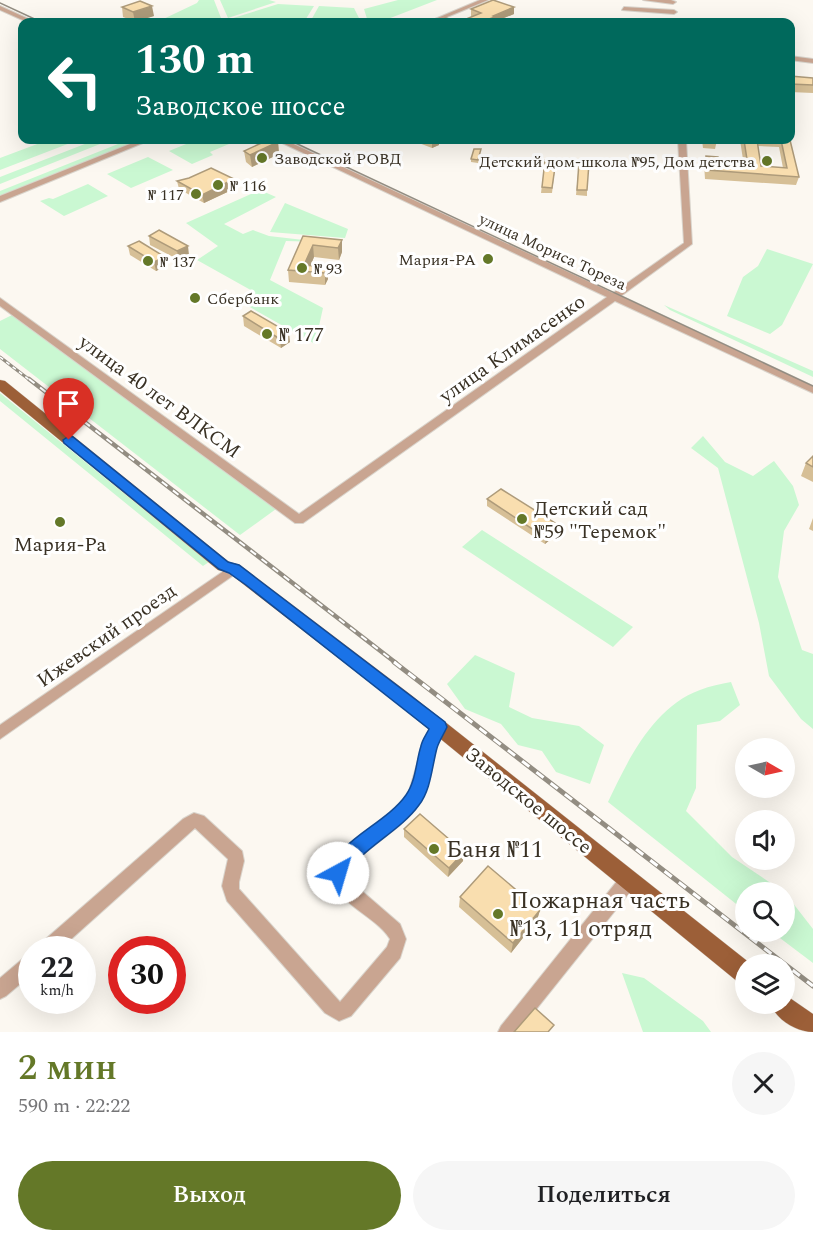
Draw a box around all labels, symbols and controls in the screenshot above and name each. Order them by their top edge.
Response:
text: 130 m [135,29,254,92]
icon: left [36,42,114,120]
text: Заводское шоссе [135,86,346,128]
place label: Заводской РОВД [274,147,401,171]
place label: Детский дом-школа №95, Дом детства [479,150,755,174]
marker: Заводской РОВД [255,151,269,165]
marker: Детский дом-школа №95, Дом детства [760,154,774,168]
place label: № 116 [230,174,266,198]
marker: № 116 [211,178,225,192]
place label: № 117 [148,183,184,207]
marker: № 117 [189,187,203,201]
street label: улица Мориса Тореза [474,207,630,297]
place label: Мария-РА [398,248,476,272]
place label: № 137 [160,250,196,274]
marker: Мария-РА [481,252,495,266]
marker: № 137 [141,254,155,268]
place label: № 93 [314,257,342,281]
marker: № 93 [295,261,309,275]
place label: Сбербанк [207,287,279,311]
street label: улица Климасенко [432,287,592,411]
marker: Сбербанк [188,291,202,305]
place label: № 177 [279,320,324,350]
street label: улица 40 лет ВЛКСМ [71,327,247,466]
marker: № 177 [260,327,274,341]
pin [43,378,94,440]
icon: arrive [52,387,85,420]
place label: Детский сад №59 "Теремок" [534,494,666,547]
marker: Детский сад №59 "Теремок" [515,512,529,526]
marker: Мария-Ра [53,515,67,529]
place label: Мария-Ра [14,530,107,560]
street label: Ижевский проезд [31,576,182,695]
north arrow [735,738,795,798]
map controls [735,738,795,1014]
street label: Заводское шоссе [458,740,598,862]
button: sound [735,810,795,870]
place label: Баня №11 [446,832,543,868]
position arrow [306,841,370,905]
marker: Баня №11 [427,842,441,856]
button: search [735,882,795,942]
place label: Пожарная часть №13, 11 отряд [510,883,690,947]
marker: Пожарная часть №13, 11 отряд [491,907,505,921]
speed limit sign: 30 [108,936,186,1014]
text: 22 [40,945,74,991]
button: layers [735,954,795,1014]
text: km/h [40,979,74,1002]
text: 2 мин [18,1041,117,1096]
button: close [732,1052,795,1115]
text: 590 m · 22:22 [18,1091,130,1121]
button: Выход [18,1161,401,1230]
button: Поделиться [413,1161,795,1230]

